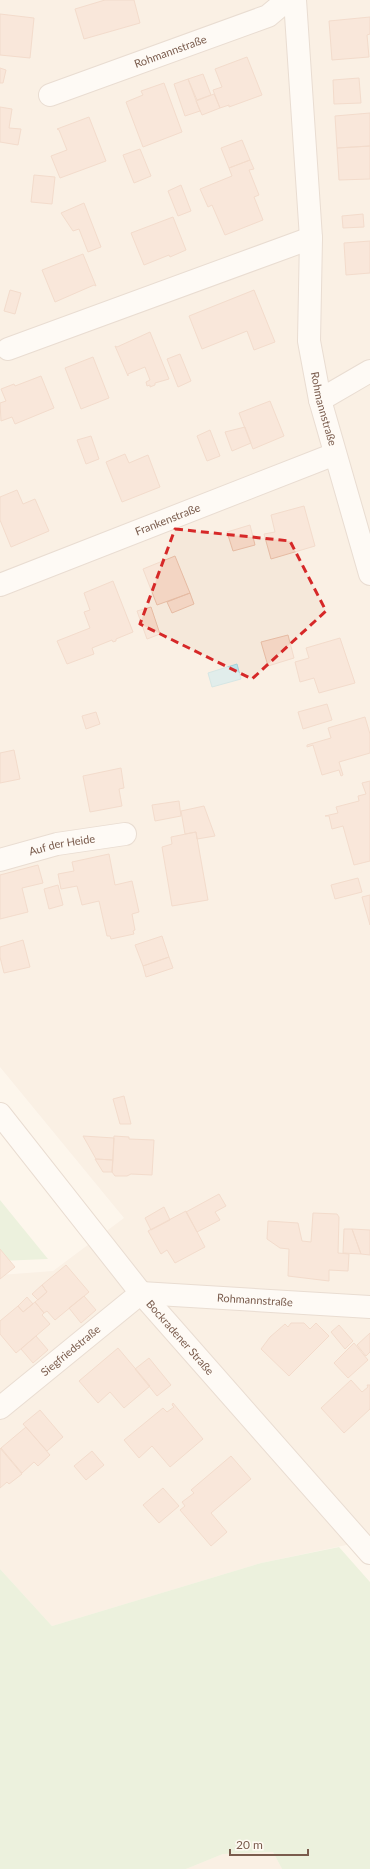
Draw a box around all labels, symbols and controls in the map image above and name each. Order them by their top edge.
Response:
street label: Rohmannstraße [132,32,208,70]
street label: Rohmannstraße [309,371,340,447]
street label: Frankenstraße [133,500,202,538]
street label: Auf der Heide [27,831,96,858]
street label: Rohmannstraße [217,1291,293,1308]
street label: Bockradener Straße [144,1297,217,1377]
street label: Siegfriedstraße [38,1322,103,1378]
scale bar [230,1831,308,1857]
text: 20 m [236,1837,263,1852]

